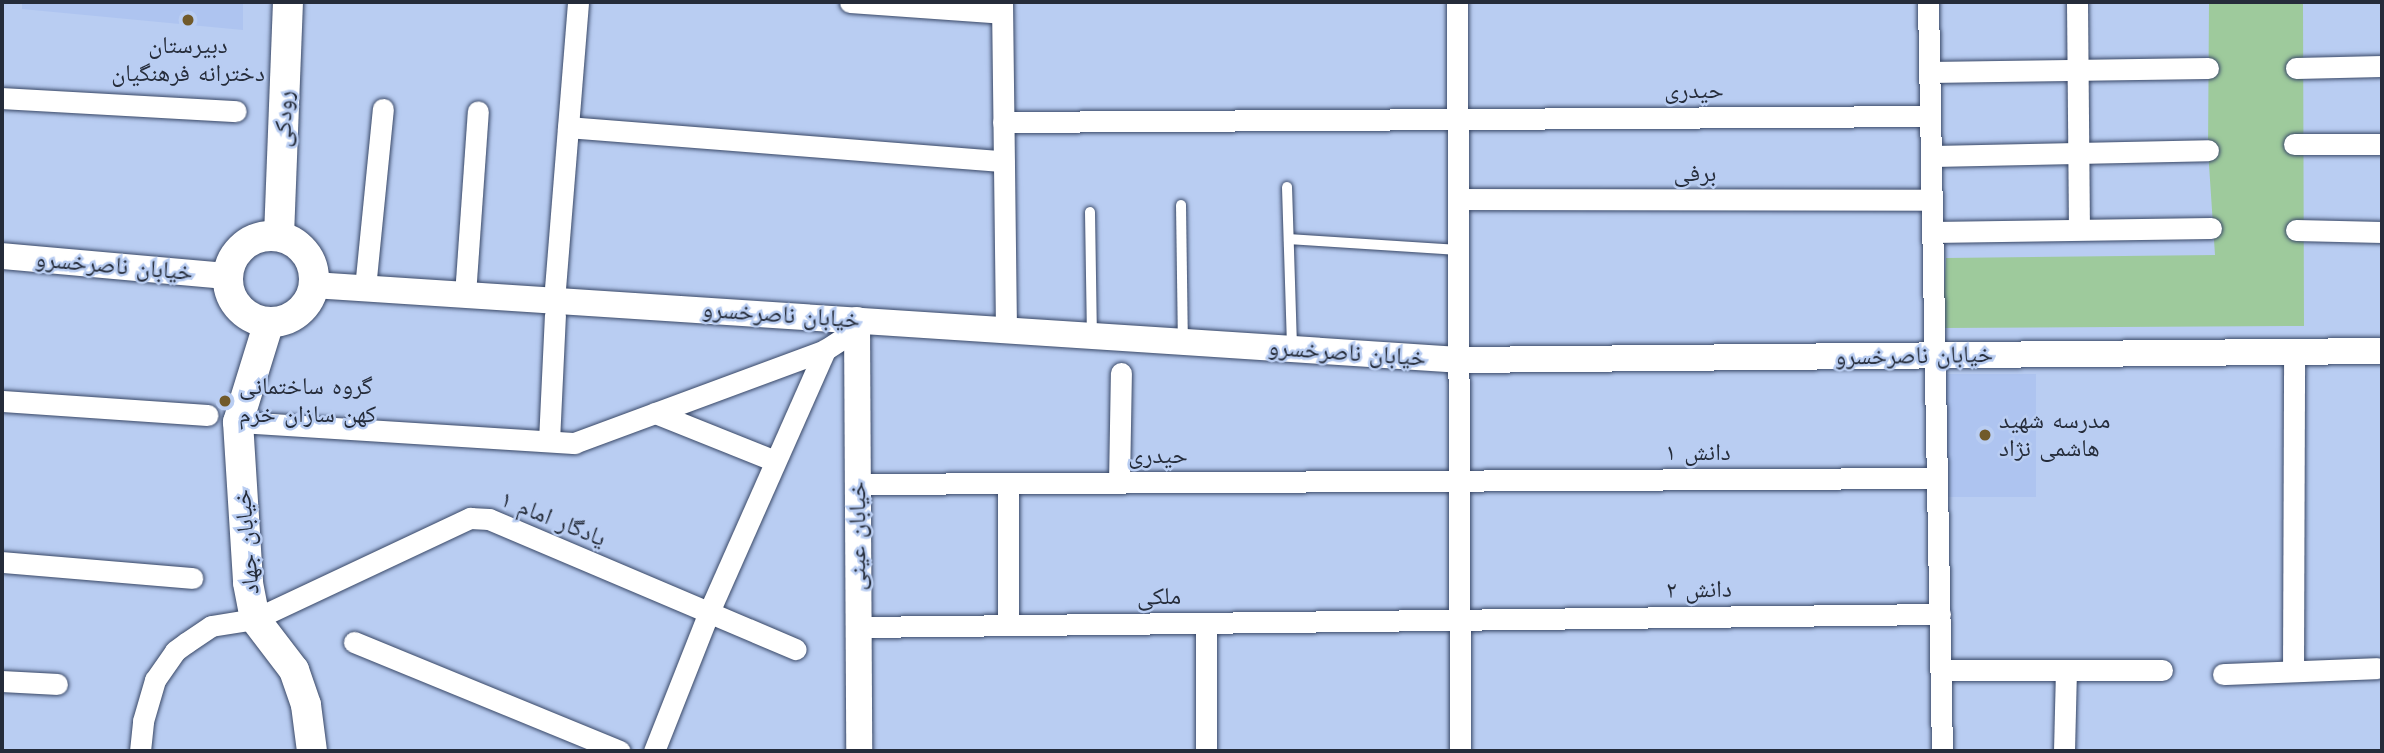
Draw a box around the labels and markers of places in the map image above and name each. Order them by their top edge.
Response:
marker: دبیرستان دخترانه فرهنگیان [180,12,196,28]
place label: دبیرستان دخترانه فرهنگیان [111,32,265,88]
place label: گروه ساختمانی کهن سازان خرم [239,373,376,429]
marker: گروه ساختمانی کهن سازان خرم [217,393,233,409]
place label: مدرسه شهید ه‍اشمی نژاد [1999,407,2110,463]
marker: مدرسه شهید ه‍اشمی نژاد [1977,427,1993,443]

